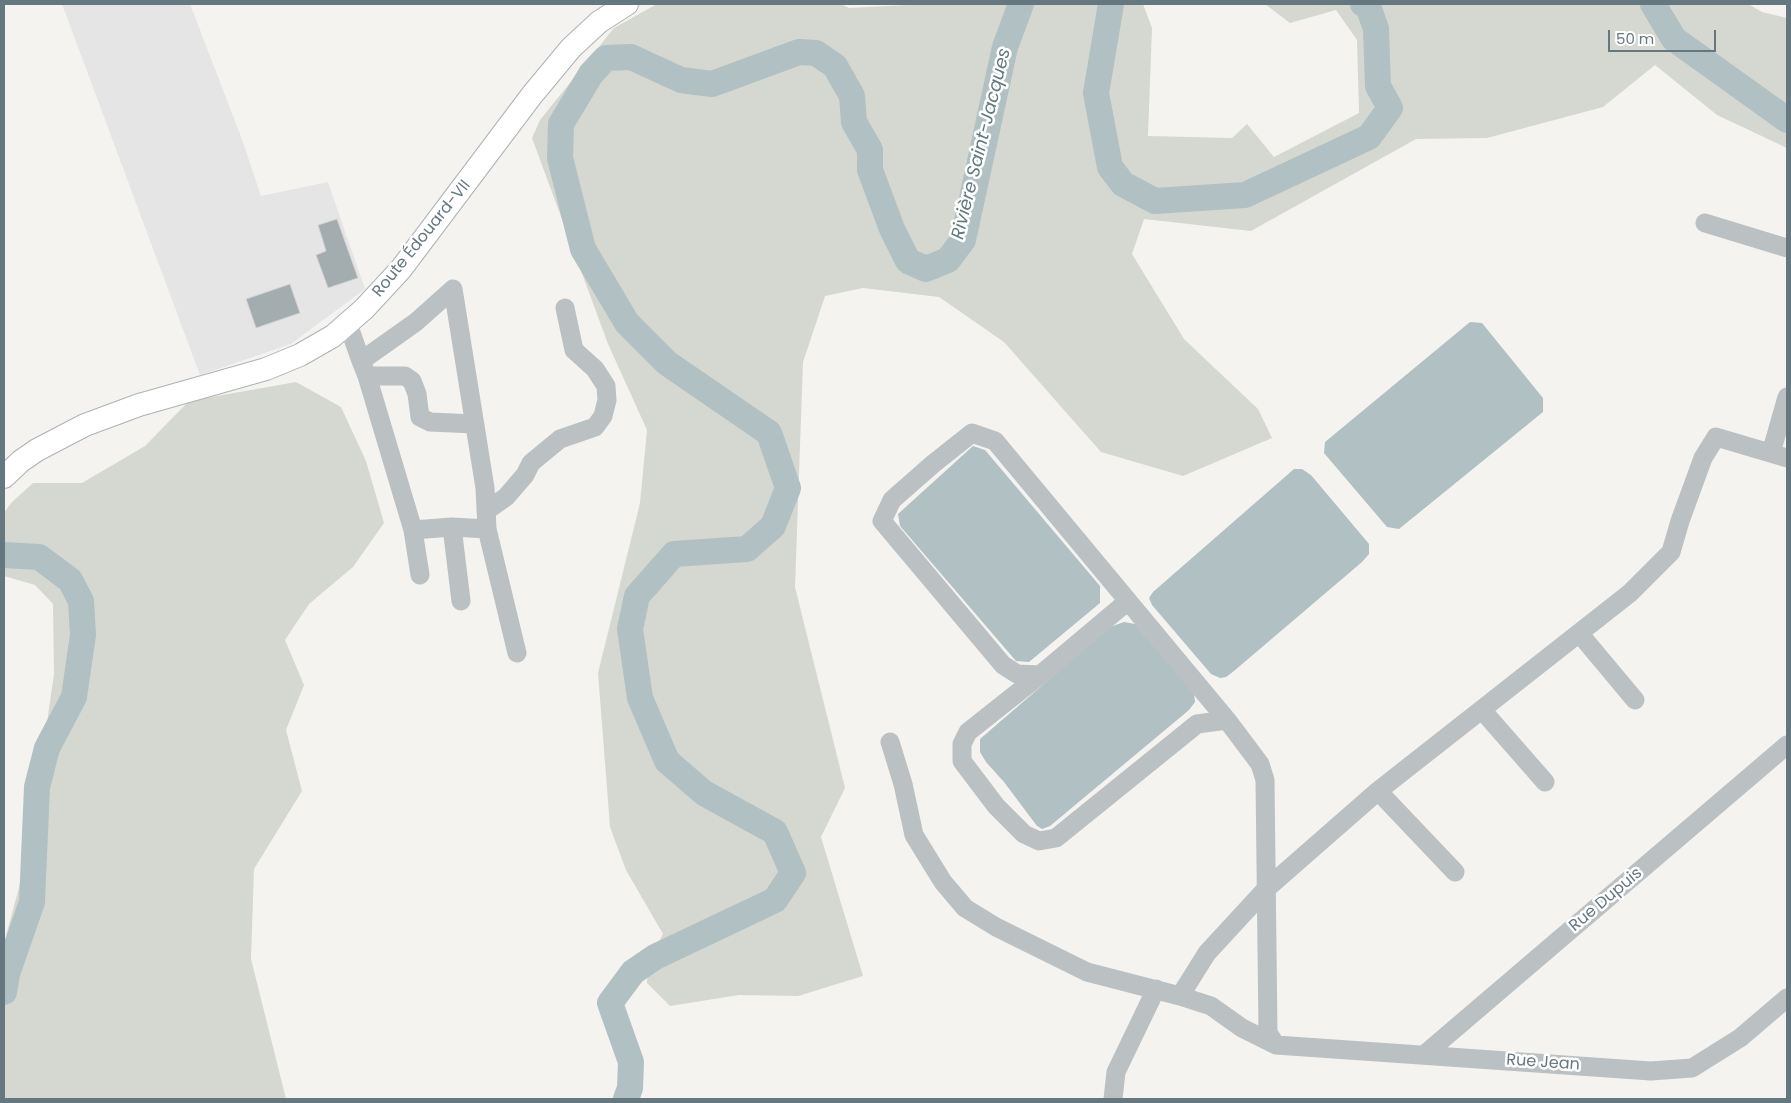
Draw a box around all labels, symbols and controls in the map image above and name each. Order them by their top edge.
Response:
scale bar [1611,20,1718,52]
text: 50 m [1616,28,1654,49]
water label: Rivière Saint-Jacques [948,46,1016,242]
street label: Route Édouard-VII [369,177,475,301]
street label: Rue Dupuis [1566,864,1646,936]
street label: Rue Jean [1506,1051,1580,1075]

